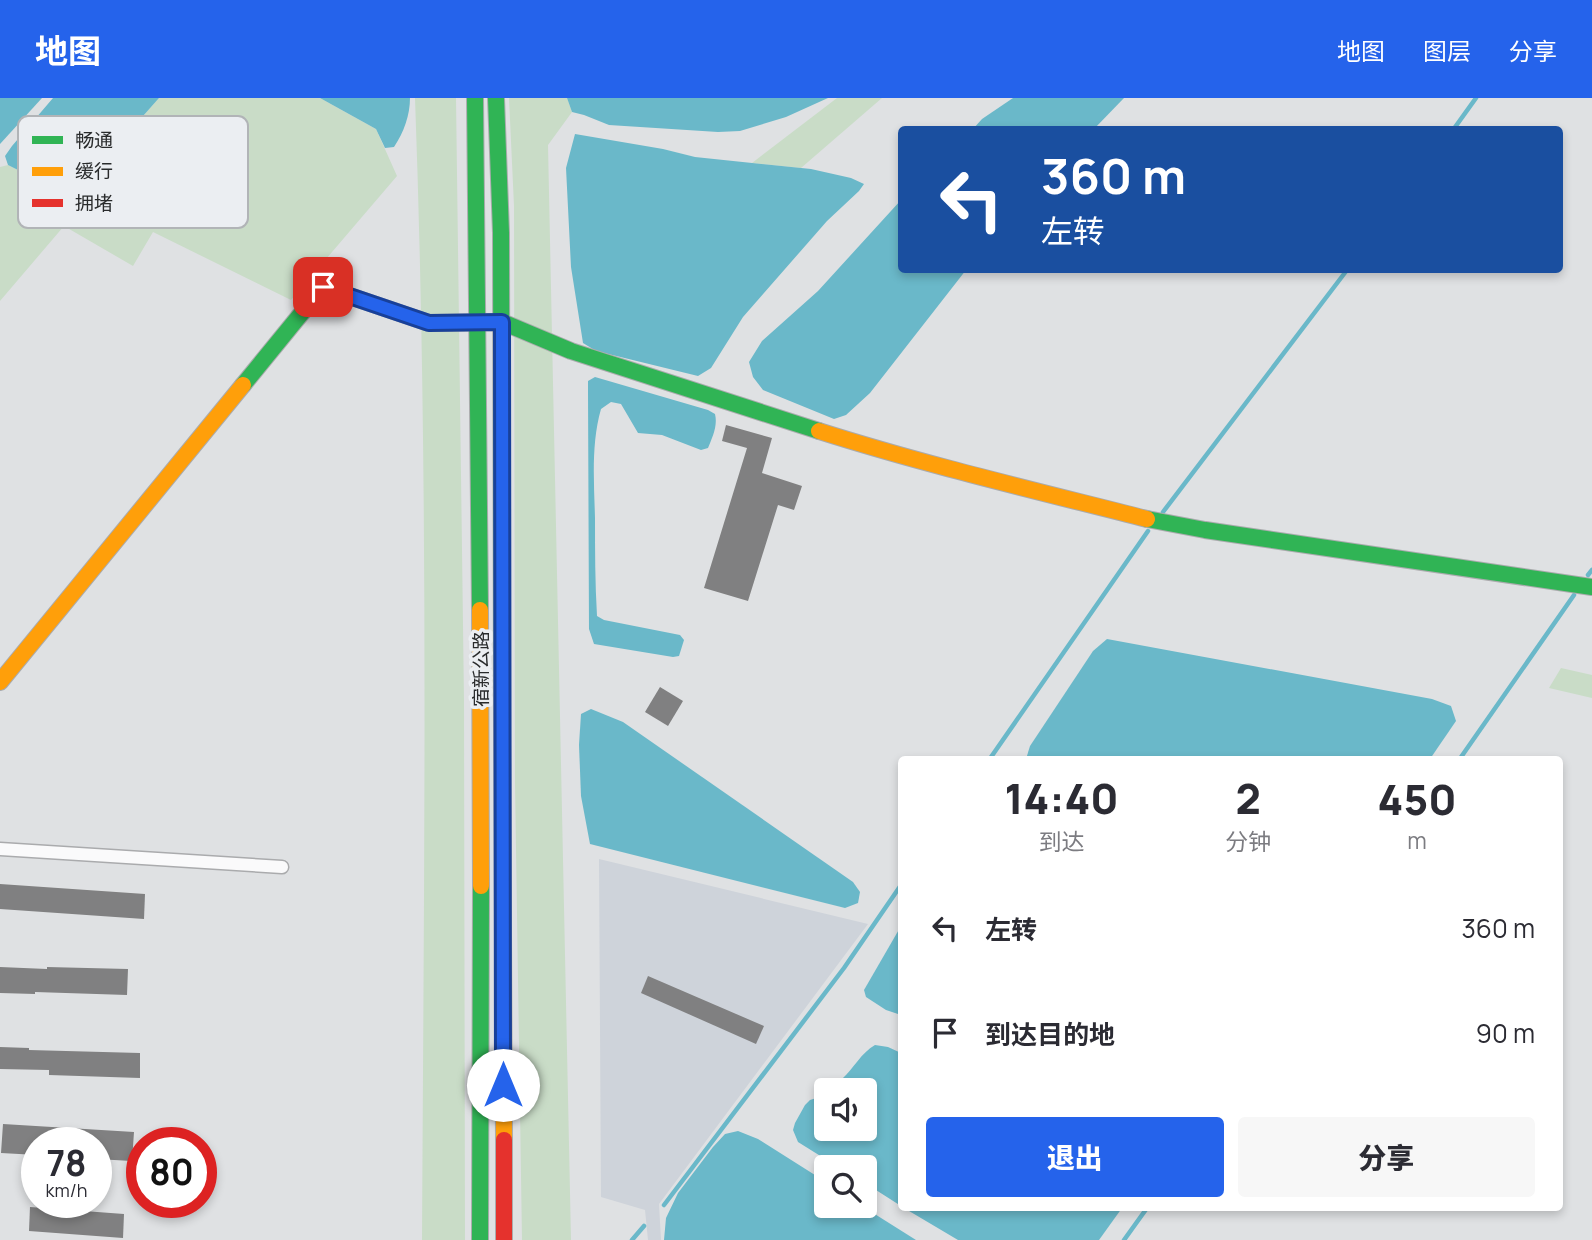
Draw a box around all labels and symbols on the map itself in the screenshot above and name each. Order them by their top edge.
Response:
legend [18,116,248,228]
text: 畅通 [75,127,113,153]
text: 缓行 [75,158,113,184]
text: 拥堵 [75,190,113,216]
pin [293,257,353,317]
street label: 宿新公路 [468,631,494,707]
position arrow [466,1048,540,1122]
speed limit sign: 80 [126,1127,217,1218]

